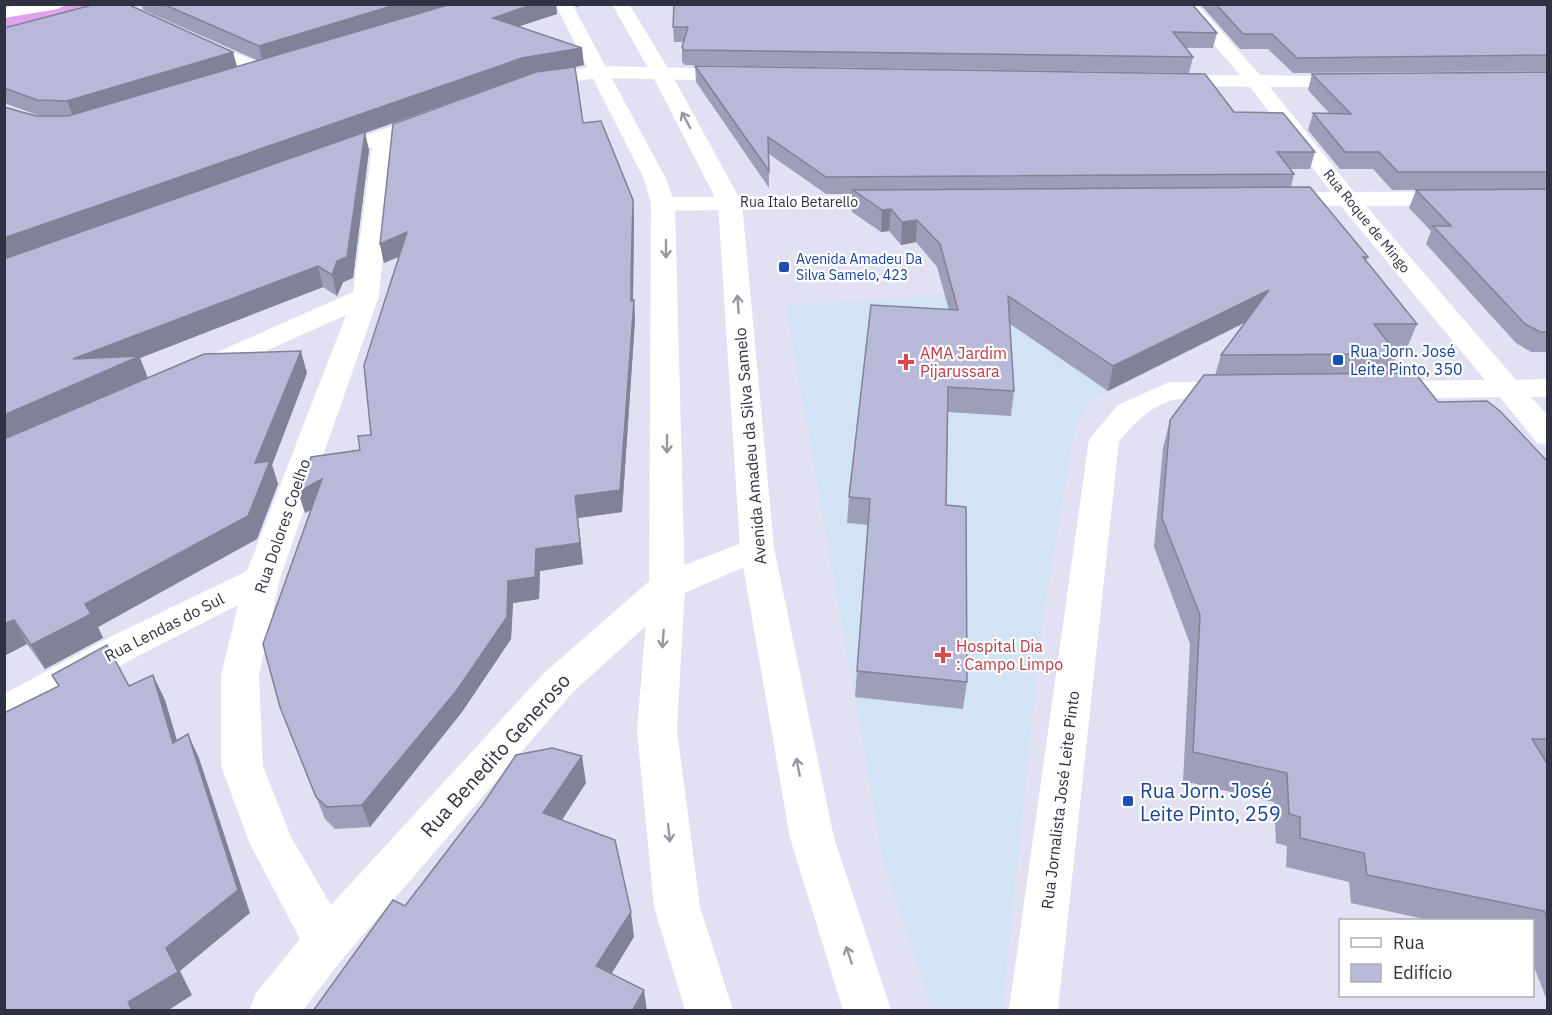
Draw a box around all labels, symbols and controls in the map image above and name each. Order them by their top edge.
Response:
one-way arrow [680,111,691,129]
street label: Rua Roque de Mingo [1320,165,1415,277]
street label: Rua Italo Betarello [740,193,858,211]
one-way arrow [660,238,672,258]
place label: Avenida Amadeu Da Silva Samelo, 423 [796,250,923,284]
marker: Avenida Amadeu Da Silva Samelo, 423 [777,260,791,274]
one-way arrow [732,294,743,314]
street label: Avenida Amadeu da Silva Samelo [730,327,770,565]
place label: Rua Jorn. José Leite Pinto, 350 [1350,341,1463,379]
place label: AMA Jardim Pijarussara [920,343,1007,381]
marker: AMA Jardim Pijarussara [897,353,915,371]
marker: Rua Jorn. José Leite Pinto, 350 [1331,353,1345,367]
one-way arrow [661,433,673,453]
street label: Rua Dolores Coelho [250,456,314,596]
street label: Rua Lendas do Sul [101,588,227,666]
one-way arrow [658,628,669,648]
place label: Hospital Dia : Campo Limpo [956,636,1063,674]
marker: Hospital Dia : Campo Limpo [934,646,952,664]
street label: Rua Benedito Generoso [414,667,576,843]
street label: Rua Jornalista José Leite Pinto [1037,690,1083,910]
one-way arrow [792,758,803,777]
place label: Rua Jorn. José Leite Pinto, 259 [1140,777,1281,827]
marker: Rua Jorn. José Leite Pinto, 259 [1121,794,1135,808]
one-way arrow [664,822,675,842]
legend [1339,919,1534,997]
text: Rua [1393,931,1425,954]
one-way arrow [843,946,854,965]
text: Edifício [1393,961,1452,984]

